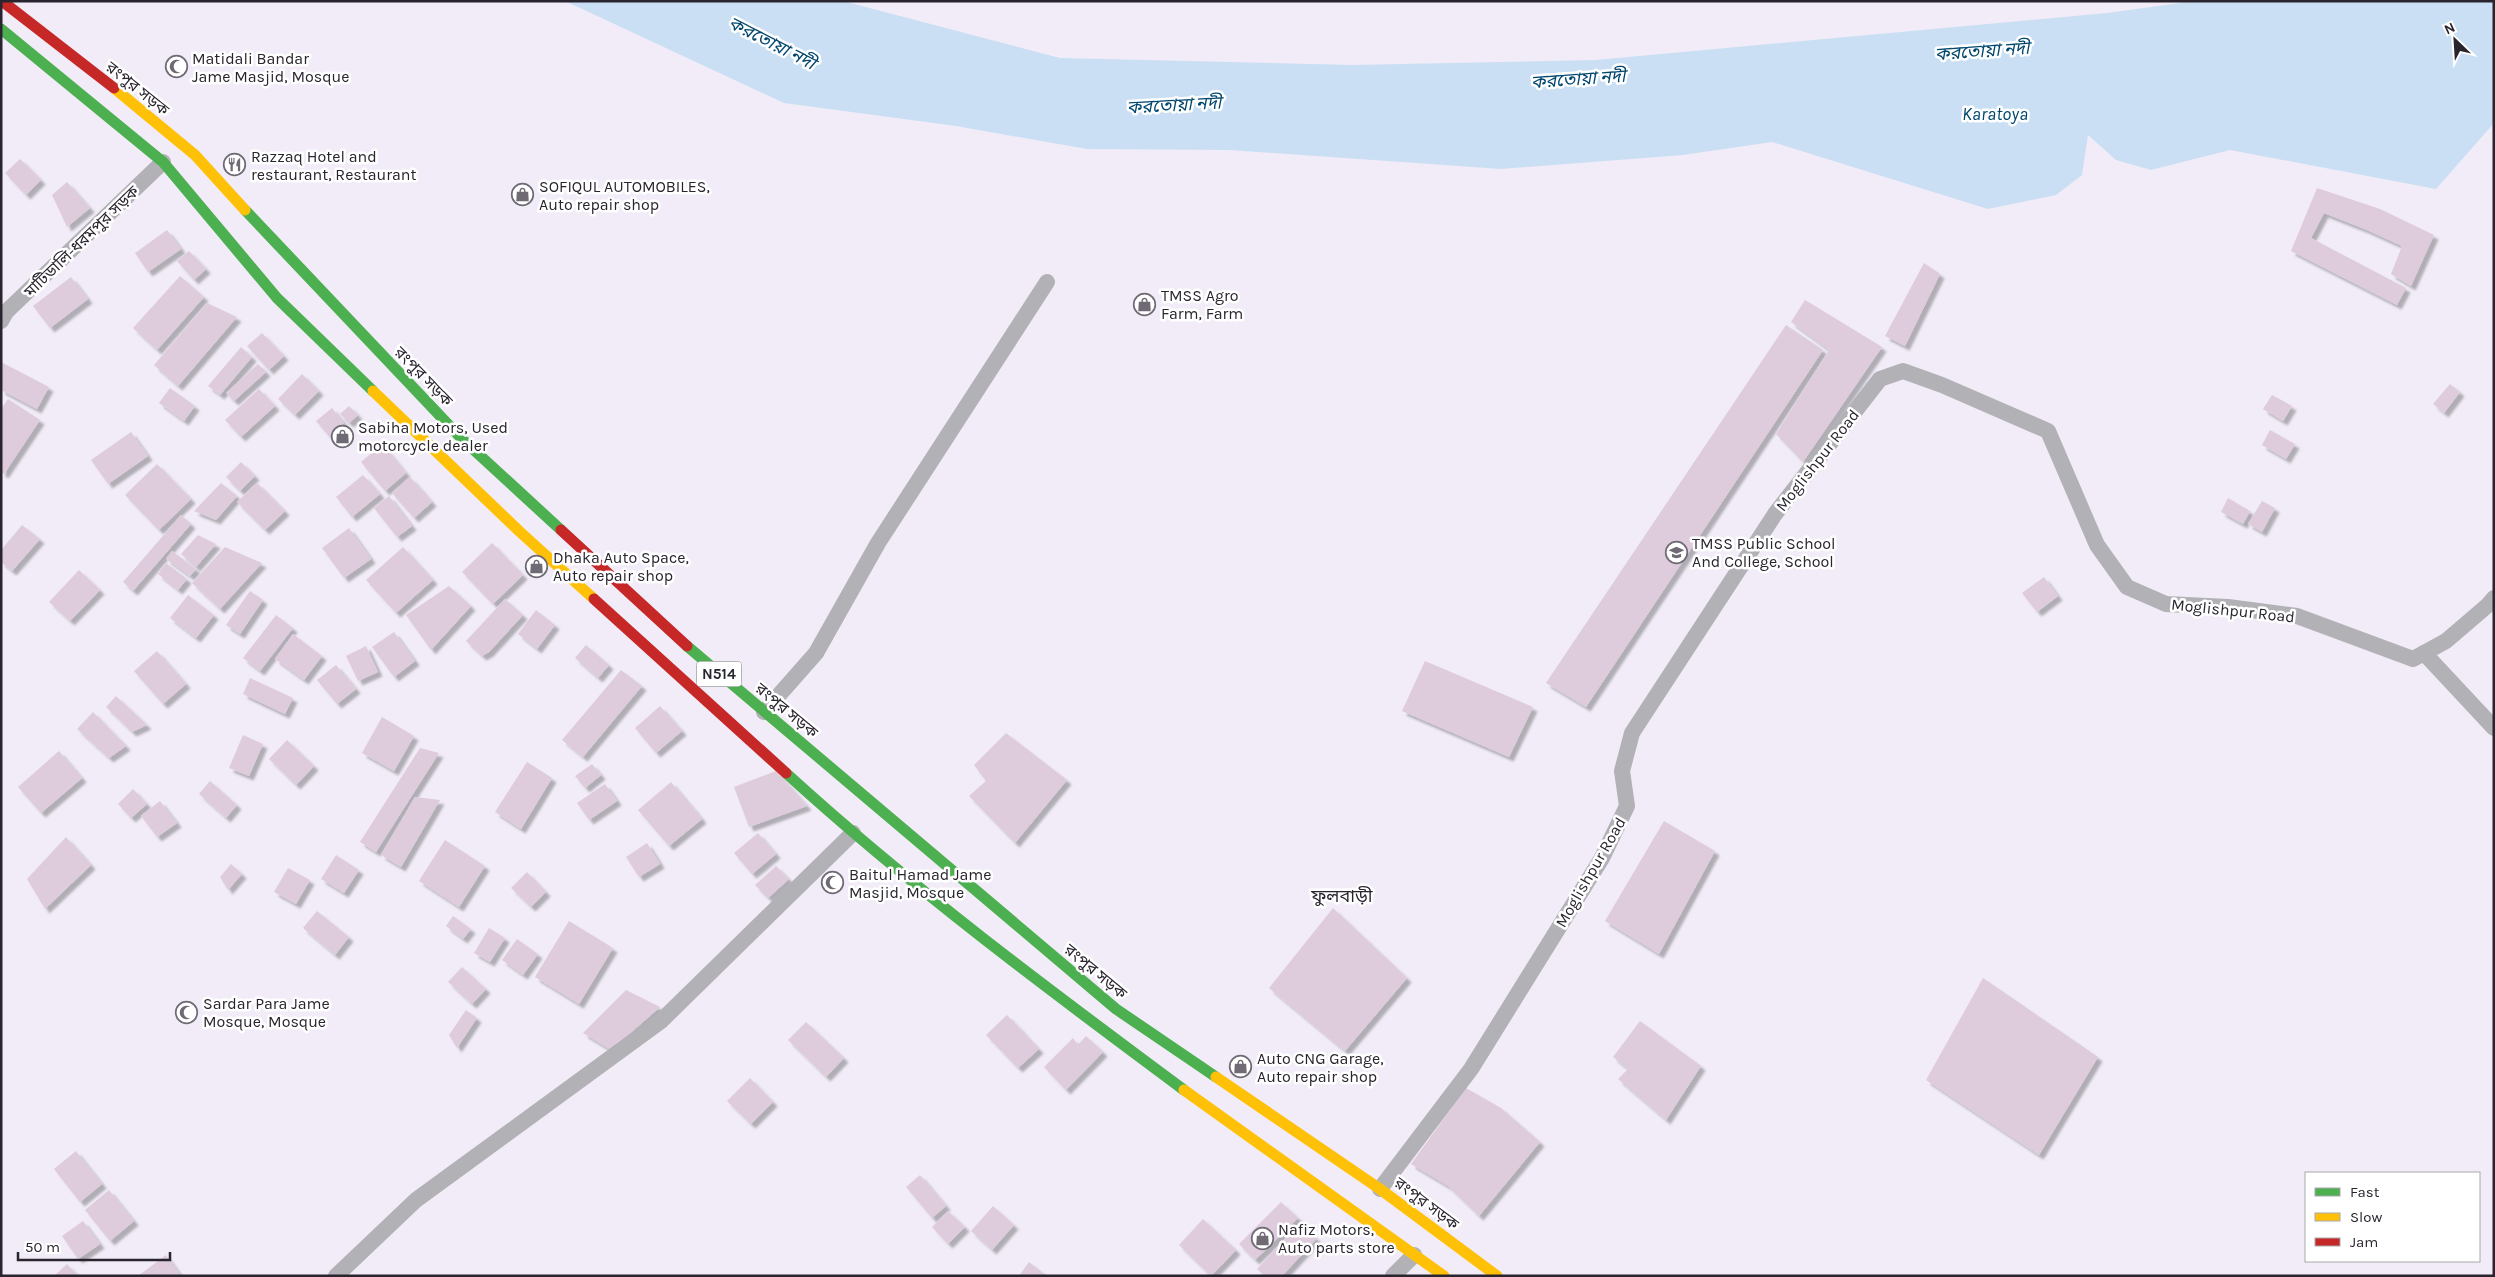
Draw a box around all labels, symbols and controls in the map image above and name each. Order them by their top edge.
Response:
water label: করতোয়া নদী [725,12,822,76]
north arrow [2430,15,2480,65]
text: N [2442,19,2458,38]
water label: করতোয়া নদী [1934,36,2033,65]
place label: Matidali Bandar Jame Masjid, Mosque [192,49,349,86]
mosque icon: Matidali Bandar Jame Masjid, Mosque [164,55,188,79]
street label: রংপুর সড়ক [102,57,174,120]
water label: করতোয়া নদী [1530,64,1629,93]
water label: করতোয়া নদী [1126,91,1225,118]
water label: Karatoya [1962,103,2028,125]
place label: Razzaq Hotel and restaurant, Restaurant [251,147,417,184]
restaurant icon: Razzaq Hotel and restaurant, Restaurant [223,153,247,177]
place label: SOFIQUL AUTOMOBILES, Auto repair shop [539,177,710,214]
street label: মাটিডালি-ধরমপুর সড়ক [19,181,143,302]
shop icon: SOFIQUL AUTOMOBILES, Auto repair shop [511,183,535,207]
place label: TMSS Agro Farm, Farm [1161,286,1243,323]
shop icon: TMSS Agro Farm, Farm [1133,292,1157,316]
street label: রংপুর সড়ক [390,342,457,411]
street label: Moglishpur Road [1772,406,1863,515]
place label: Sabiha Motors, Used motorcycle dealer [358,418,508,455]
shop icon: Sabiha Motors, Used motorcycle dealer [330,424,354,448]
place label: TMSS Public School And College, School [1692,534,1836,571]
school or university icon: TMSS Public School And College, School [1664,540,1688,564]
place label: Dhaka Auto Space, Auto repair shop [553,548,689,585]
shop icon: Dhaka Auto Space, Auto repair shop [525,554,549,578]
street label: Moglishpur Road [2170,595,2296,626]
road number: N514 [696,662,742,686]
street label: রংপুর সড়ক [751,678,823,743]
street label: Moglishpur Road [1551,814,1630,931]
place label: Baitul Hamad Jame Masjid, Mosque [849,865,992,902]
mosque icon: Baitul Hamad Jame Masjid, Mosque [821,871,845,895]
district label: ফুলবাড়ী [1310,885,1373,907]
street label: রংপুর সড়ক [1060,939,1132,1004]
place label: Sardar Para Jame Mosque, Mosque [203,994,330,1031]
mosque icon: Sardar Para Jame Mosque, Mosque [175,1000,199,1024]
place label: Auto CNG Garage, Auto repair shop [1257,1049,1384,1086]
shop icon: Auto CNG Garage, Auto repair shop [1229,1055,1253,1079]
street label: রংপুর সড়ক [1390,1172,1463,1234]
legend [2305,1172,2480,1262]
text: Fast [2350,1183,2380,1201]
text: Slow [2350,1208,2382,1226]
place label: Nafiz Motors, Auto parts store [1278,1220,1395,1257]
shop icon: Nafiz Motors, Auto parts store [1250,1226,1274,1250]
scale bar [18,1230,170,1262]
text: Jam [2350,1233,2378,1251]
text: 50 m [25,1238,60,1256]

